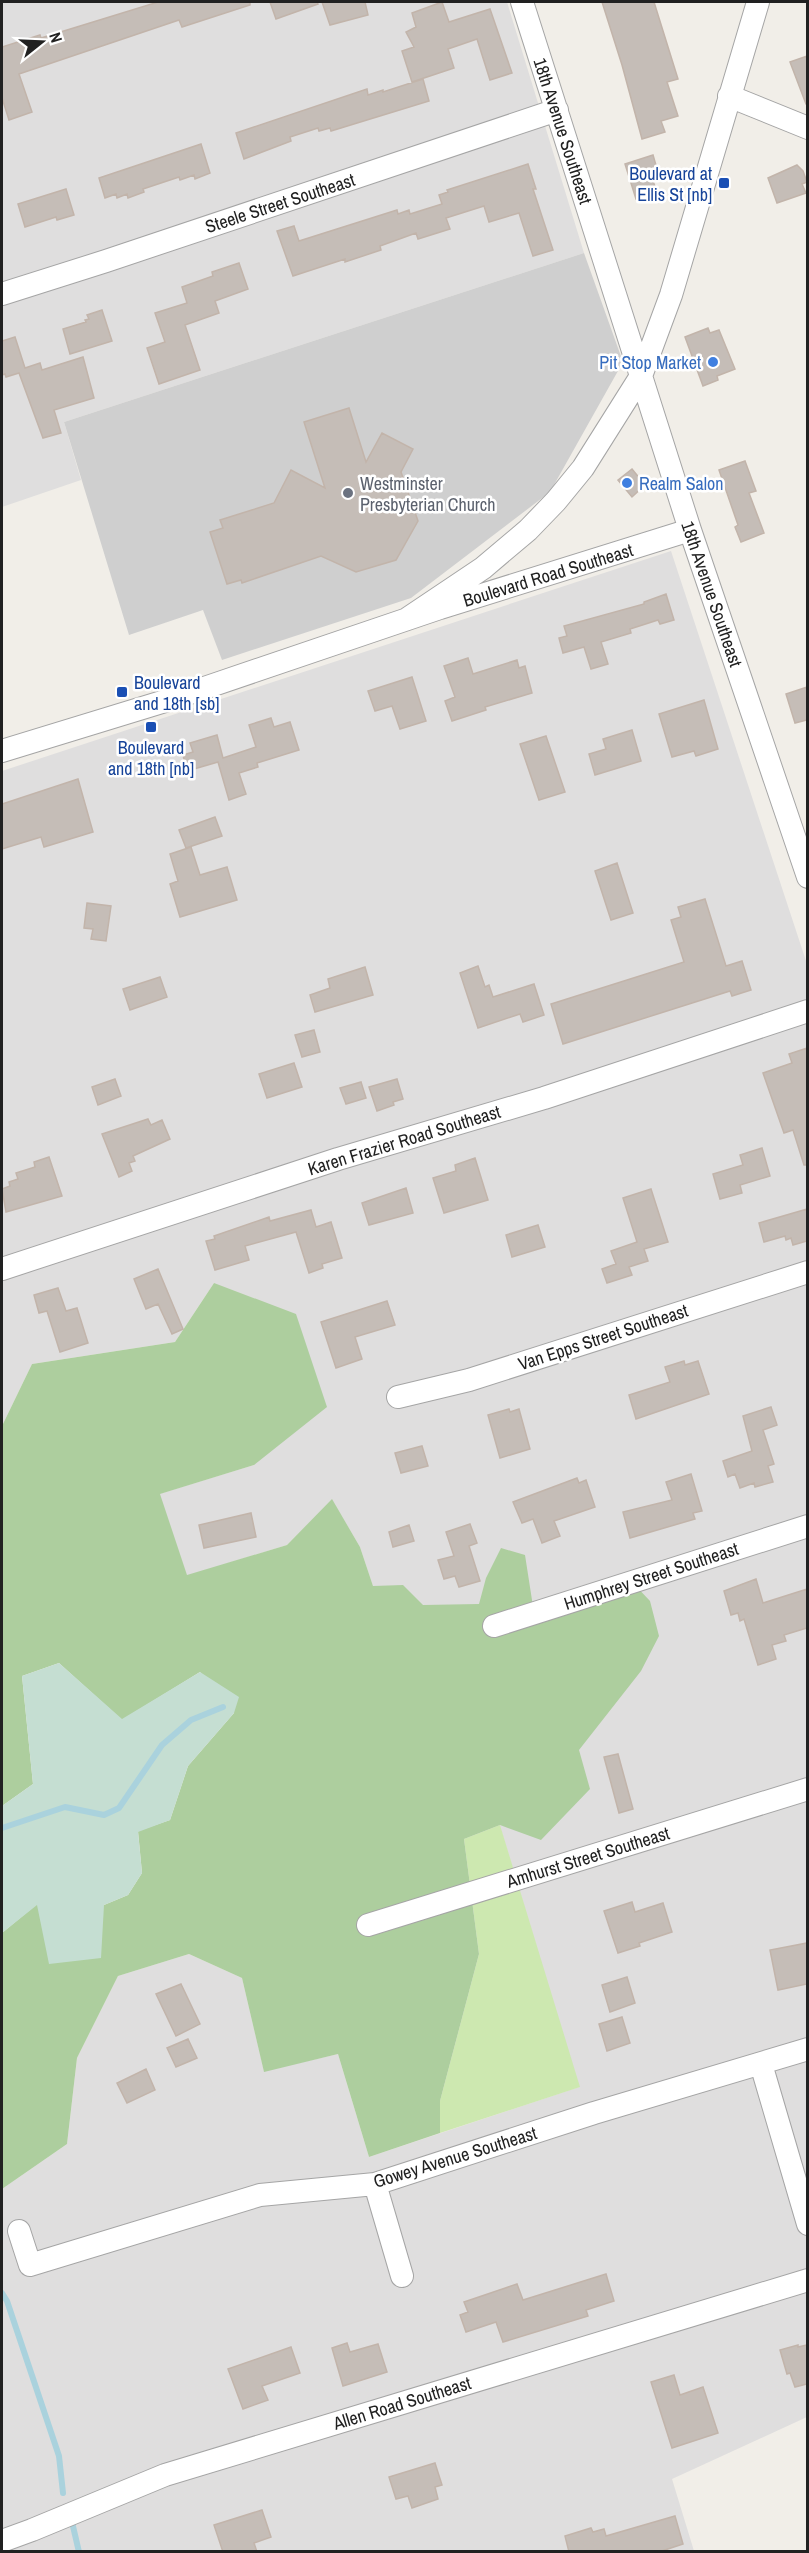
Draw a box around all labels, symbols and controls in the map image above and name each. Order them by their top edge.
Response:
north arrow [12,12,72,72]
text: N [44,29,68,45]
street label: 18th Avenue Southeast [528,55,598,207]
place label: Boulevard at Ellis St [nb] [629,161,712,207]
street label: Steele Street Southeast [202,167,358,239]
marker: Boulevard at Ellis St [nb] [717,176,731,190]
place label: Pit Stop Market [599,350,701,375]
marker: Pit Stop Market [706,355,720,369]
place label: Westminster Presbyterian Church [360,471,495,517]
place label: Realm Salon [639,471,724,496]
marker: Realm Salon [620,476,634,490]
marker: Westminster Presbyterian Church [341,486,355,500]
street label: 18th Avenue Southeast [675,518,749,670]
street label: Boulevard Road Southeast [460,537,636,613]
place label: Boulevard and 18th [sb] [134,670,219,716]
marker: Boulevard and 18th [sb] [115,685,129,699]
marker: Boulevard and 18th [nb] [144,720,158,734]
place label: Boulevard and 18th [nb] [108,735,194,781]
street label: Karen Frazier Road Southeast [305,1099,503,1181]
street label: Van Epps Street Southeast [515,1298,691,1376]
street label: Humphrey Street Southeast [561,1536,741,1616]
street label: Amhurst Street Southeast [503,1820,672,1894]
street label: Gowey Avenue Southeast [370,2120,540,2194]
street label: Allen Road Southeast [329,2370,474,2436]

